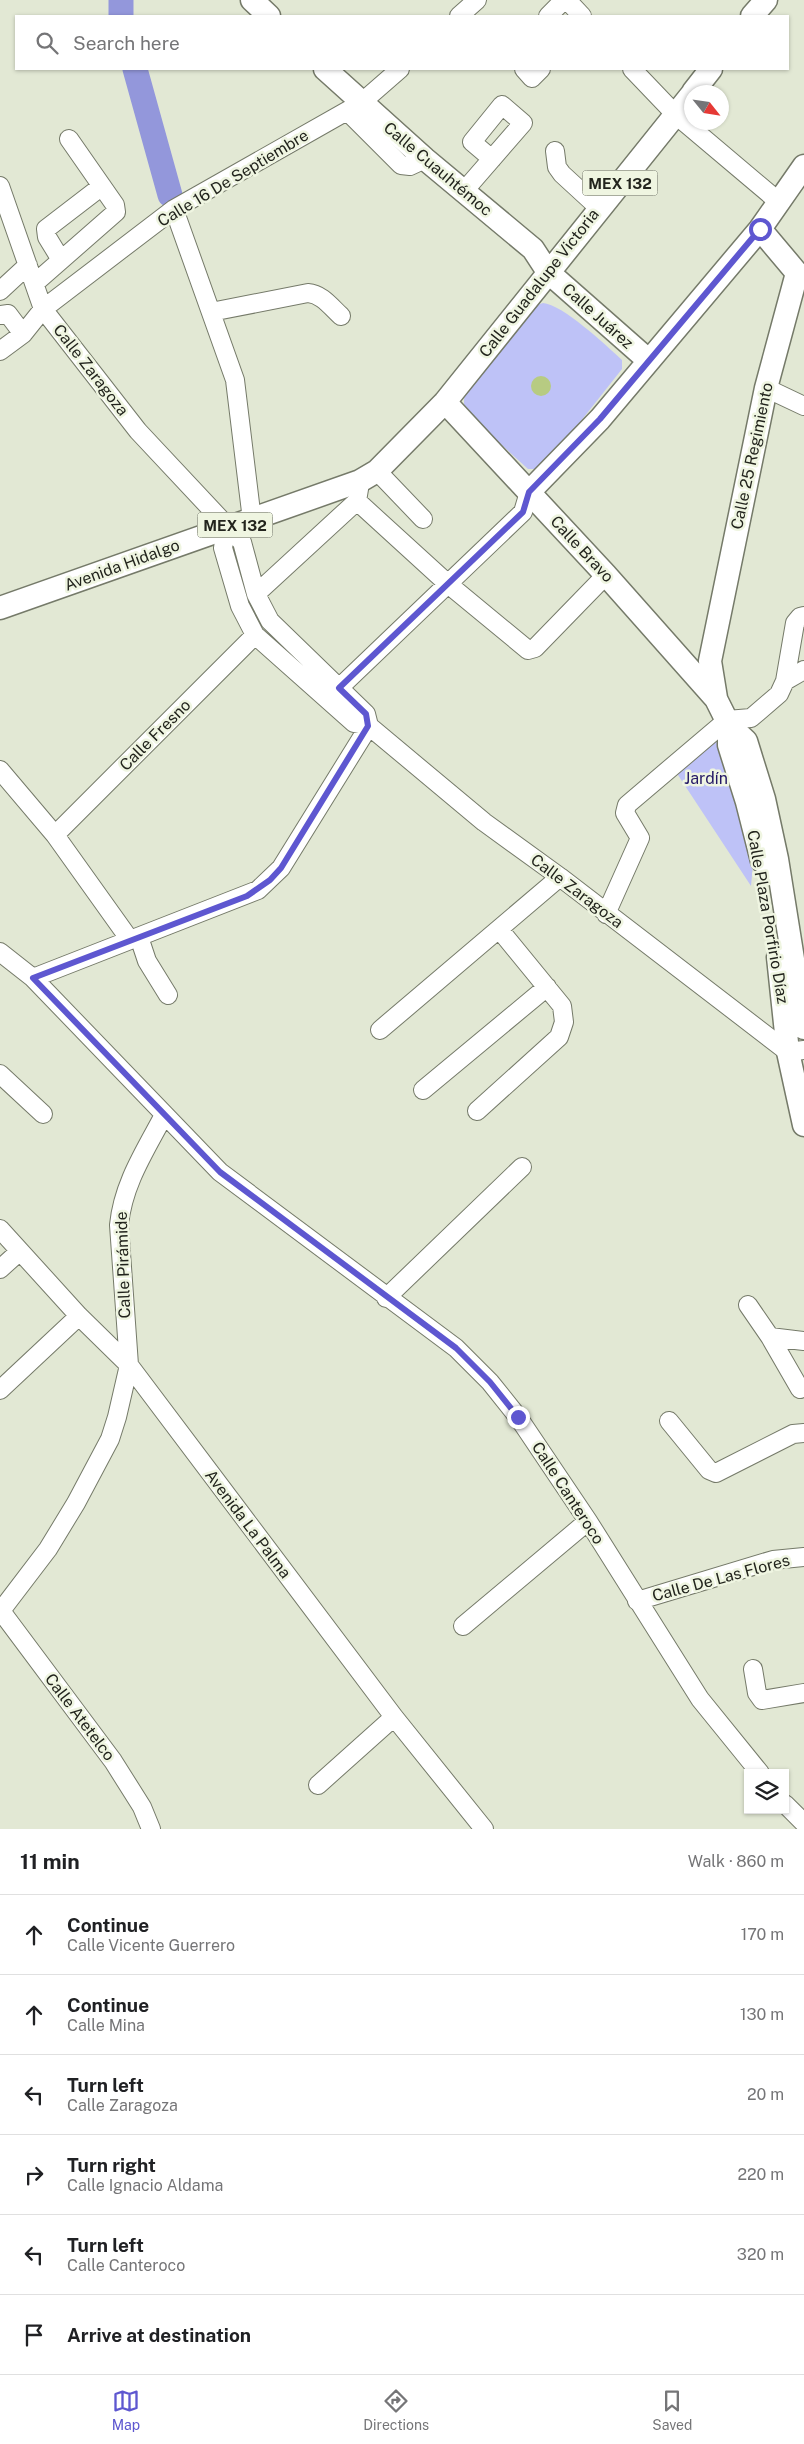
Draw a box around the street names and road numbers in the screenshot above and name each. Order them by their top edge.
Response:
street label: Calle Cuauhtémoc [380,118,496,220]
street label: Calle 16 De Septiembre [154,125,312,231]
road number: MEX 132 [582,170,658,196]
street label: Calle Guadalupe Victoria [475,205,603,361]
street label: Calle Juárez [559,279,638,353]
street label: Calle Zaragoza [49,321,133,419]
street label: Calle 25 Regimiento [727,381,777,531]
road number: MEX 132 [198,512,272,538]
street label: Calle Bravo [546,512,618,586]
street label: Avenida Hidalgo [62,535,182,595]
street label: Calle Fresno [116,696,194,774]
street label: Calle Plaza Porfirio Díaz [743,829,793,1006]
street label: Calle Zaragoza [527,850,627,932]
street label: Calle Pirámide [112,1211,134,1319]
street label: Calle Canteroco [528,1438,608,1548]
street label: Avenida La Palma [201,1466,295,1582]
street label: Calle De Las Flores [650,1551,792,1605]
street label: Calle Atetelco [41,1670,119,1764]

